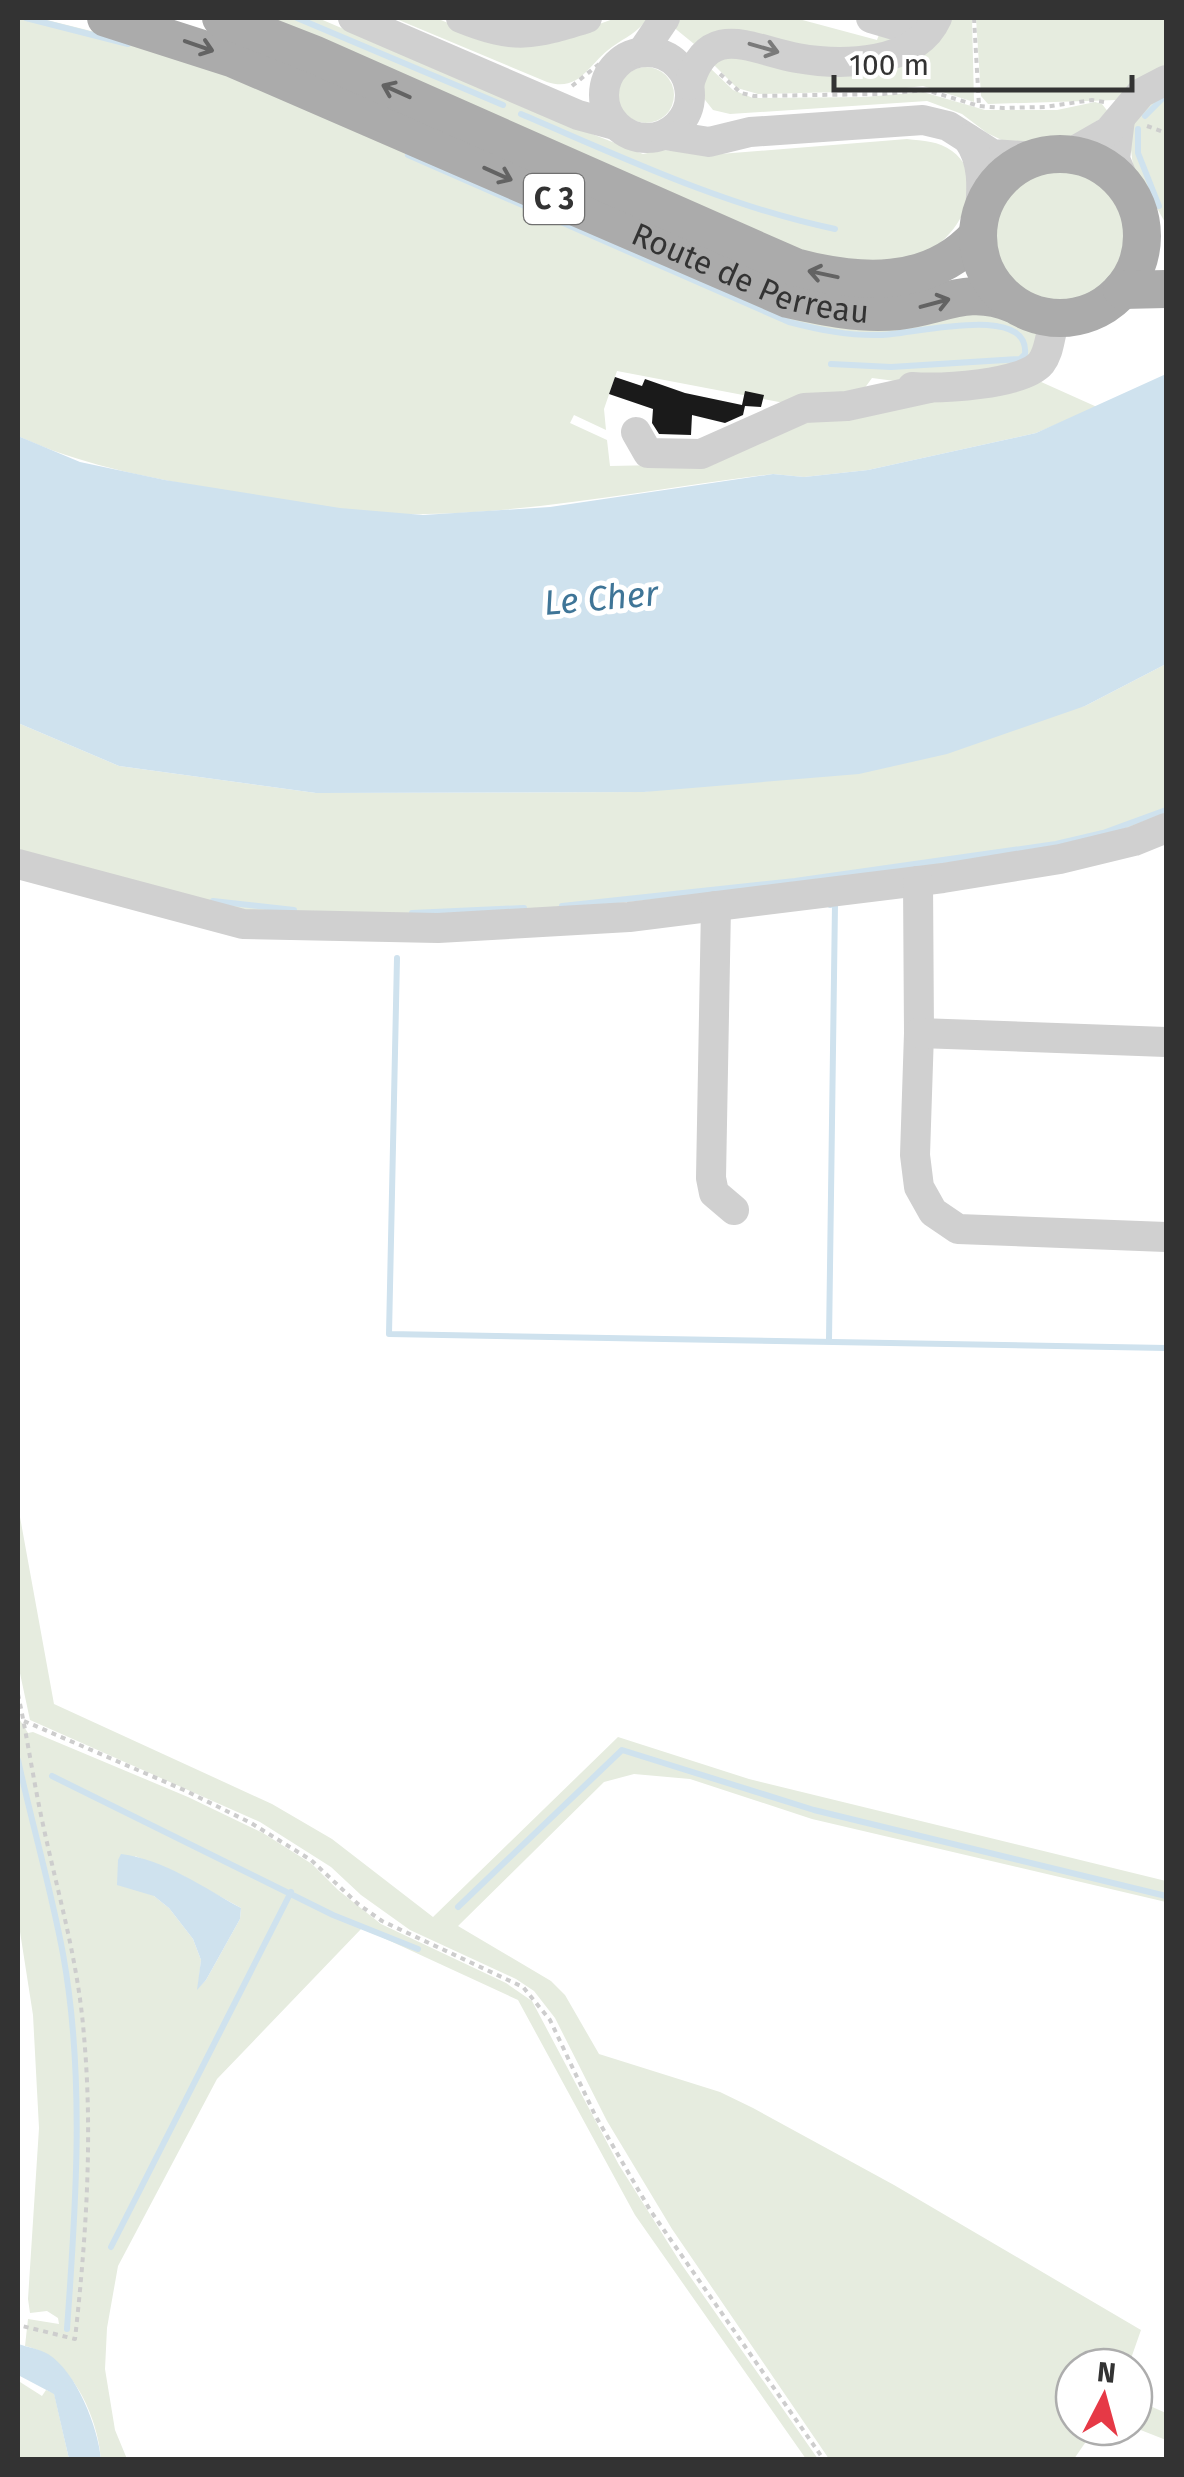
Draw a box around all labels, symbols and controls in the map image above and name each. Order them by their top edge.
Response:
scale bar [834,30,1132,92]
one-way arrow [182,39,214,57]
one-way arrow [747,40,779,59]
text: 100 m [849,47,929,83]
one-way arrow [381,81,412,99]
one-way arrow [482,166,513,184]
road number: C 3 [524,174,584,224]
street label: Route de Perreau [626,215,870,331]
one-way arrow [808,263,840,282]
one-way arrow [919,293,950,311]
water label: Le Cher [542,572,661,624]
north arrow [1054,2347,1154,2447]
text: N [1096,2355,1118,2390]

